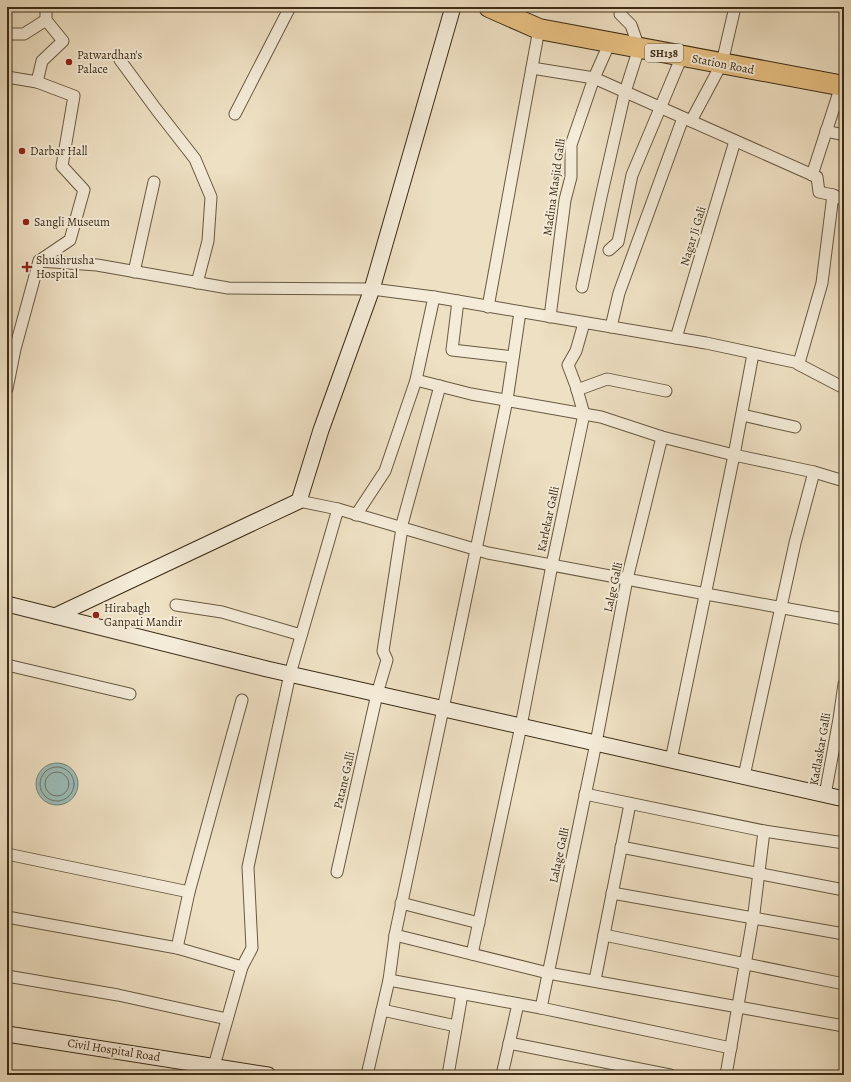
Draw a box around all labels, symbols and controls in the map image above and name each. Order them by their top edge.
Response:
road number: SH138 [645,44,683,62]
place label: Patwardhan's Palace [77,47,142,77]
street label: Station Road [690,50,756,78]
marker: Patwardhan's Palace [64,57,74,67]
street label: Madina Masjid Galli [539,137,569,237]
place label: Darbar Hall [30,143,88,159]
marker: Darbar Hall [17,146,27,156]
street label: Nagar Ji Gali [676,204,710,268]
place label: Sangli Museum [34,214,110,230]
marker: Sangli Museum [21,217,31,227]
place label: Shushrusha Hospital [36,252,95,282]
marker: Shushrusha Hospital [21,261,33,273]
street label: Karlekar Galli [533,485,563,553]
street label: Lalge Galli [600,560,626,614]
place label: Hirabagh Ganpati Mandir [104,600,183,630]
marker: Hirabagh Ganpati Mandir [91,610,101,620]
street label: Kadlaskar Galli [806,711,834,787]
street label: Patane Galli [330,750,358,810]
street label: Lalage Galli [545,826,573,884]
street label: Civil Hospital Road [66,1035,162,1065]

